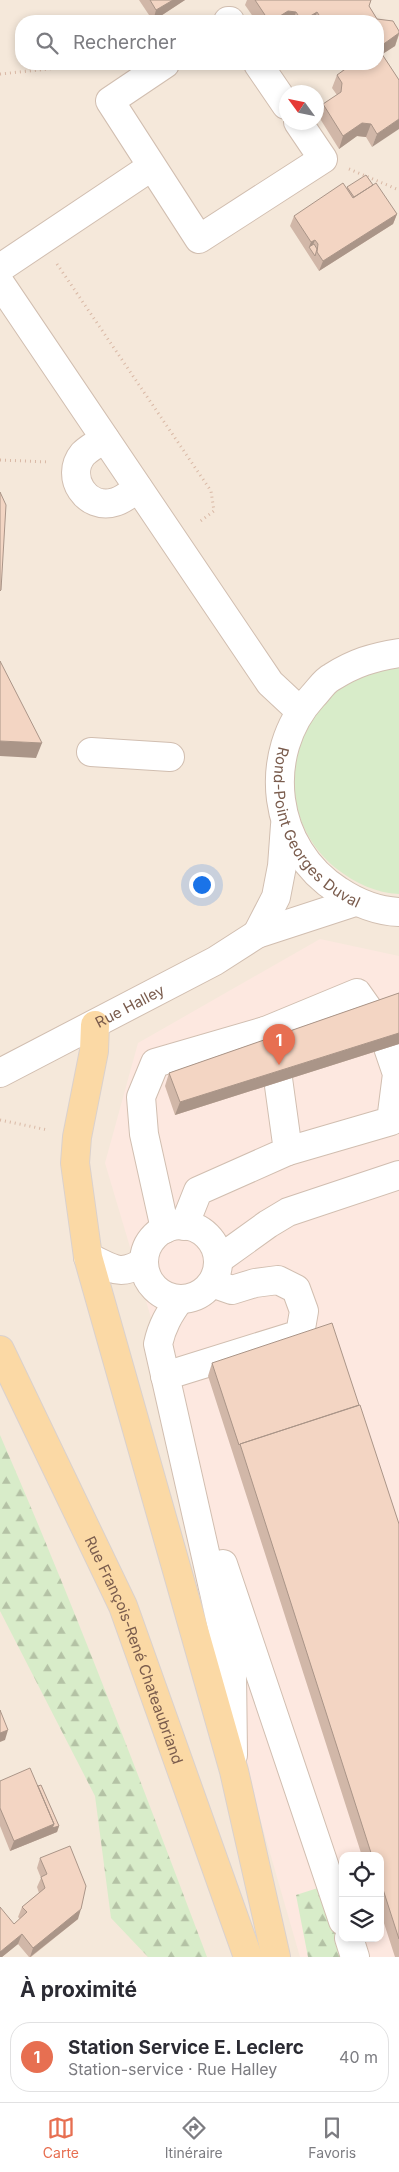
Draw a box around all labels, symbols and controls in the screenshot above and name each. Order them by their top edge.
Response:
search box [15,15,384,70]
icon: search [33,29,61,57]
text: Rechercher [73,31,176,54]
north arrow [279,85,324,130]
street label: Rond-Point Georges Duval [270,745,364,911]
your location [189,872,215,898]
street label: Rue Halley [92,979,168,1031]
pin: 1 [263,1024,295,1065]
street label: Rue François-René Chateaubriand [81,1533,188,1766]
map controls [339,1852,384,1942]
button: locate [339,1852,384,1897]
button: layers [339,1897,384,1942]
text: À proximité [20,1977,137,2002]
text: Station Service E. Leclerc [68,2036,304,2059]
text: 1 [34,2047,40,2067]
text: 40 m [339,2047,378,2067]
text: Station-service · Rue Halley [68,2059,277,2079]
tab: Carte [43,2114,79,2161]
tab: Itinéraire [165,2114,223,2161]
tab: Favoris [308,2114,356,2161]

